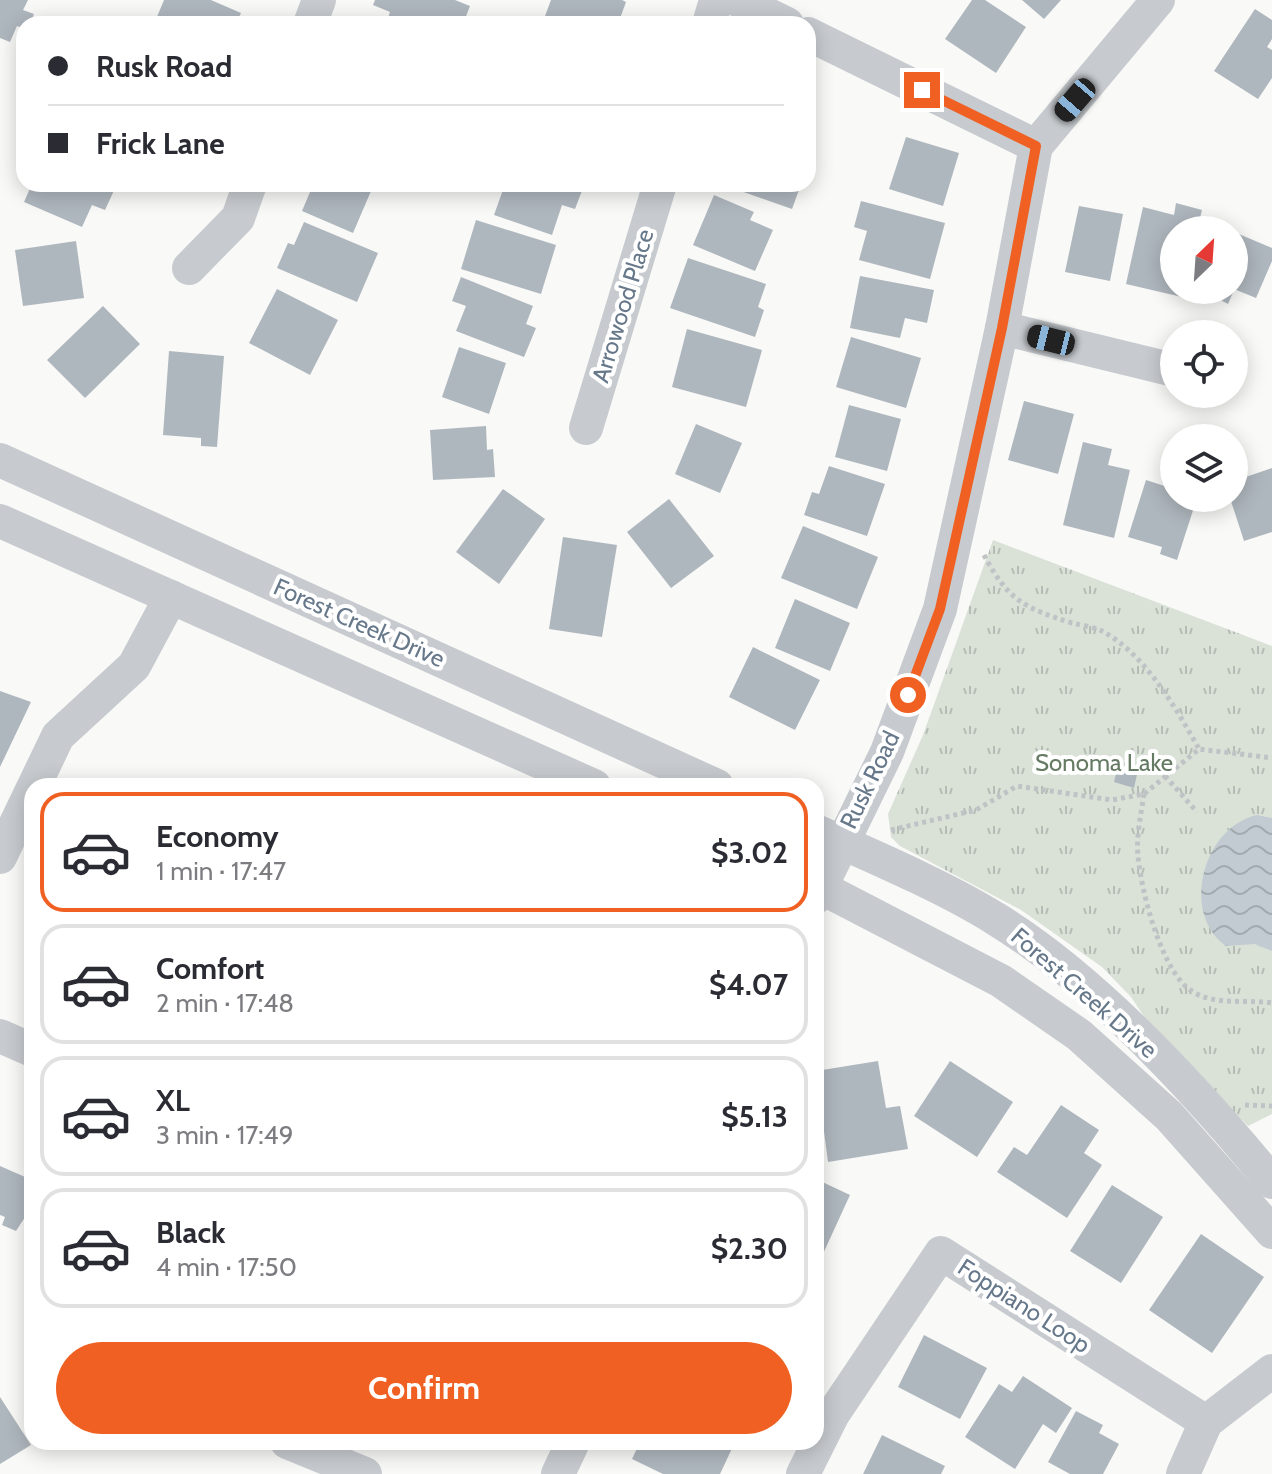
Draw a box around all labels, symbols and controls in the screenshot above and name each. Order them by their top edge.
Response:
text: Rusk Road [96,48,232,85]
route end [904,72,940,108]
car [1050,74,1100,126]
text: Frick Lane [96,125,225,162]
north arrow [1160,216,1248,304]
map controls [1160,216,1248,512]
street label: Arrowood Place [585,226,660,386]
button: locate [1160,320,1248,408]
car [1025,323,1077,357]
button: layers [1160,424,1248,512]
street label: Forest Creek Drive [269,572,449,673]
route start [890,677,926,713]
street label: Rusk Road [834,726,906,833]
park label: Sonoma Lake [1035,748,1173,777]
icon: car [60,816,132,888]
text: Economy [156,818,279,855]
text: $3.02 [711,834,788,871]
text: 1 min · 17:47 [156,855,286,887]
street label: Forest Creek Drive [1005,921,1163,1064]
icon: car [60,948,132,1020]
text: Comfort [156,950,264,987]
text: $4.07 [709,966,788,1003]
text: 2 min · 17:48 [156,987,294,1019]
icon: car [60,1080,132,1152]
text: XL [156,1082,190,1119]
text: $5.13 [721,1098,788,1135]
text: 3 min · 17:49 [156,1119,293,1151]
icon: car [60,1212,132,1284]
text: Black [156,1214,226,1251]
text: $2.30 [711,1230,788,1267]
text: 4 min · 17:50 [156,1251,297,1283]
street label: Foppiano Loop [953,1252,1096,1359]
button: Confirm [56,1342,792,1434]

